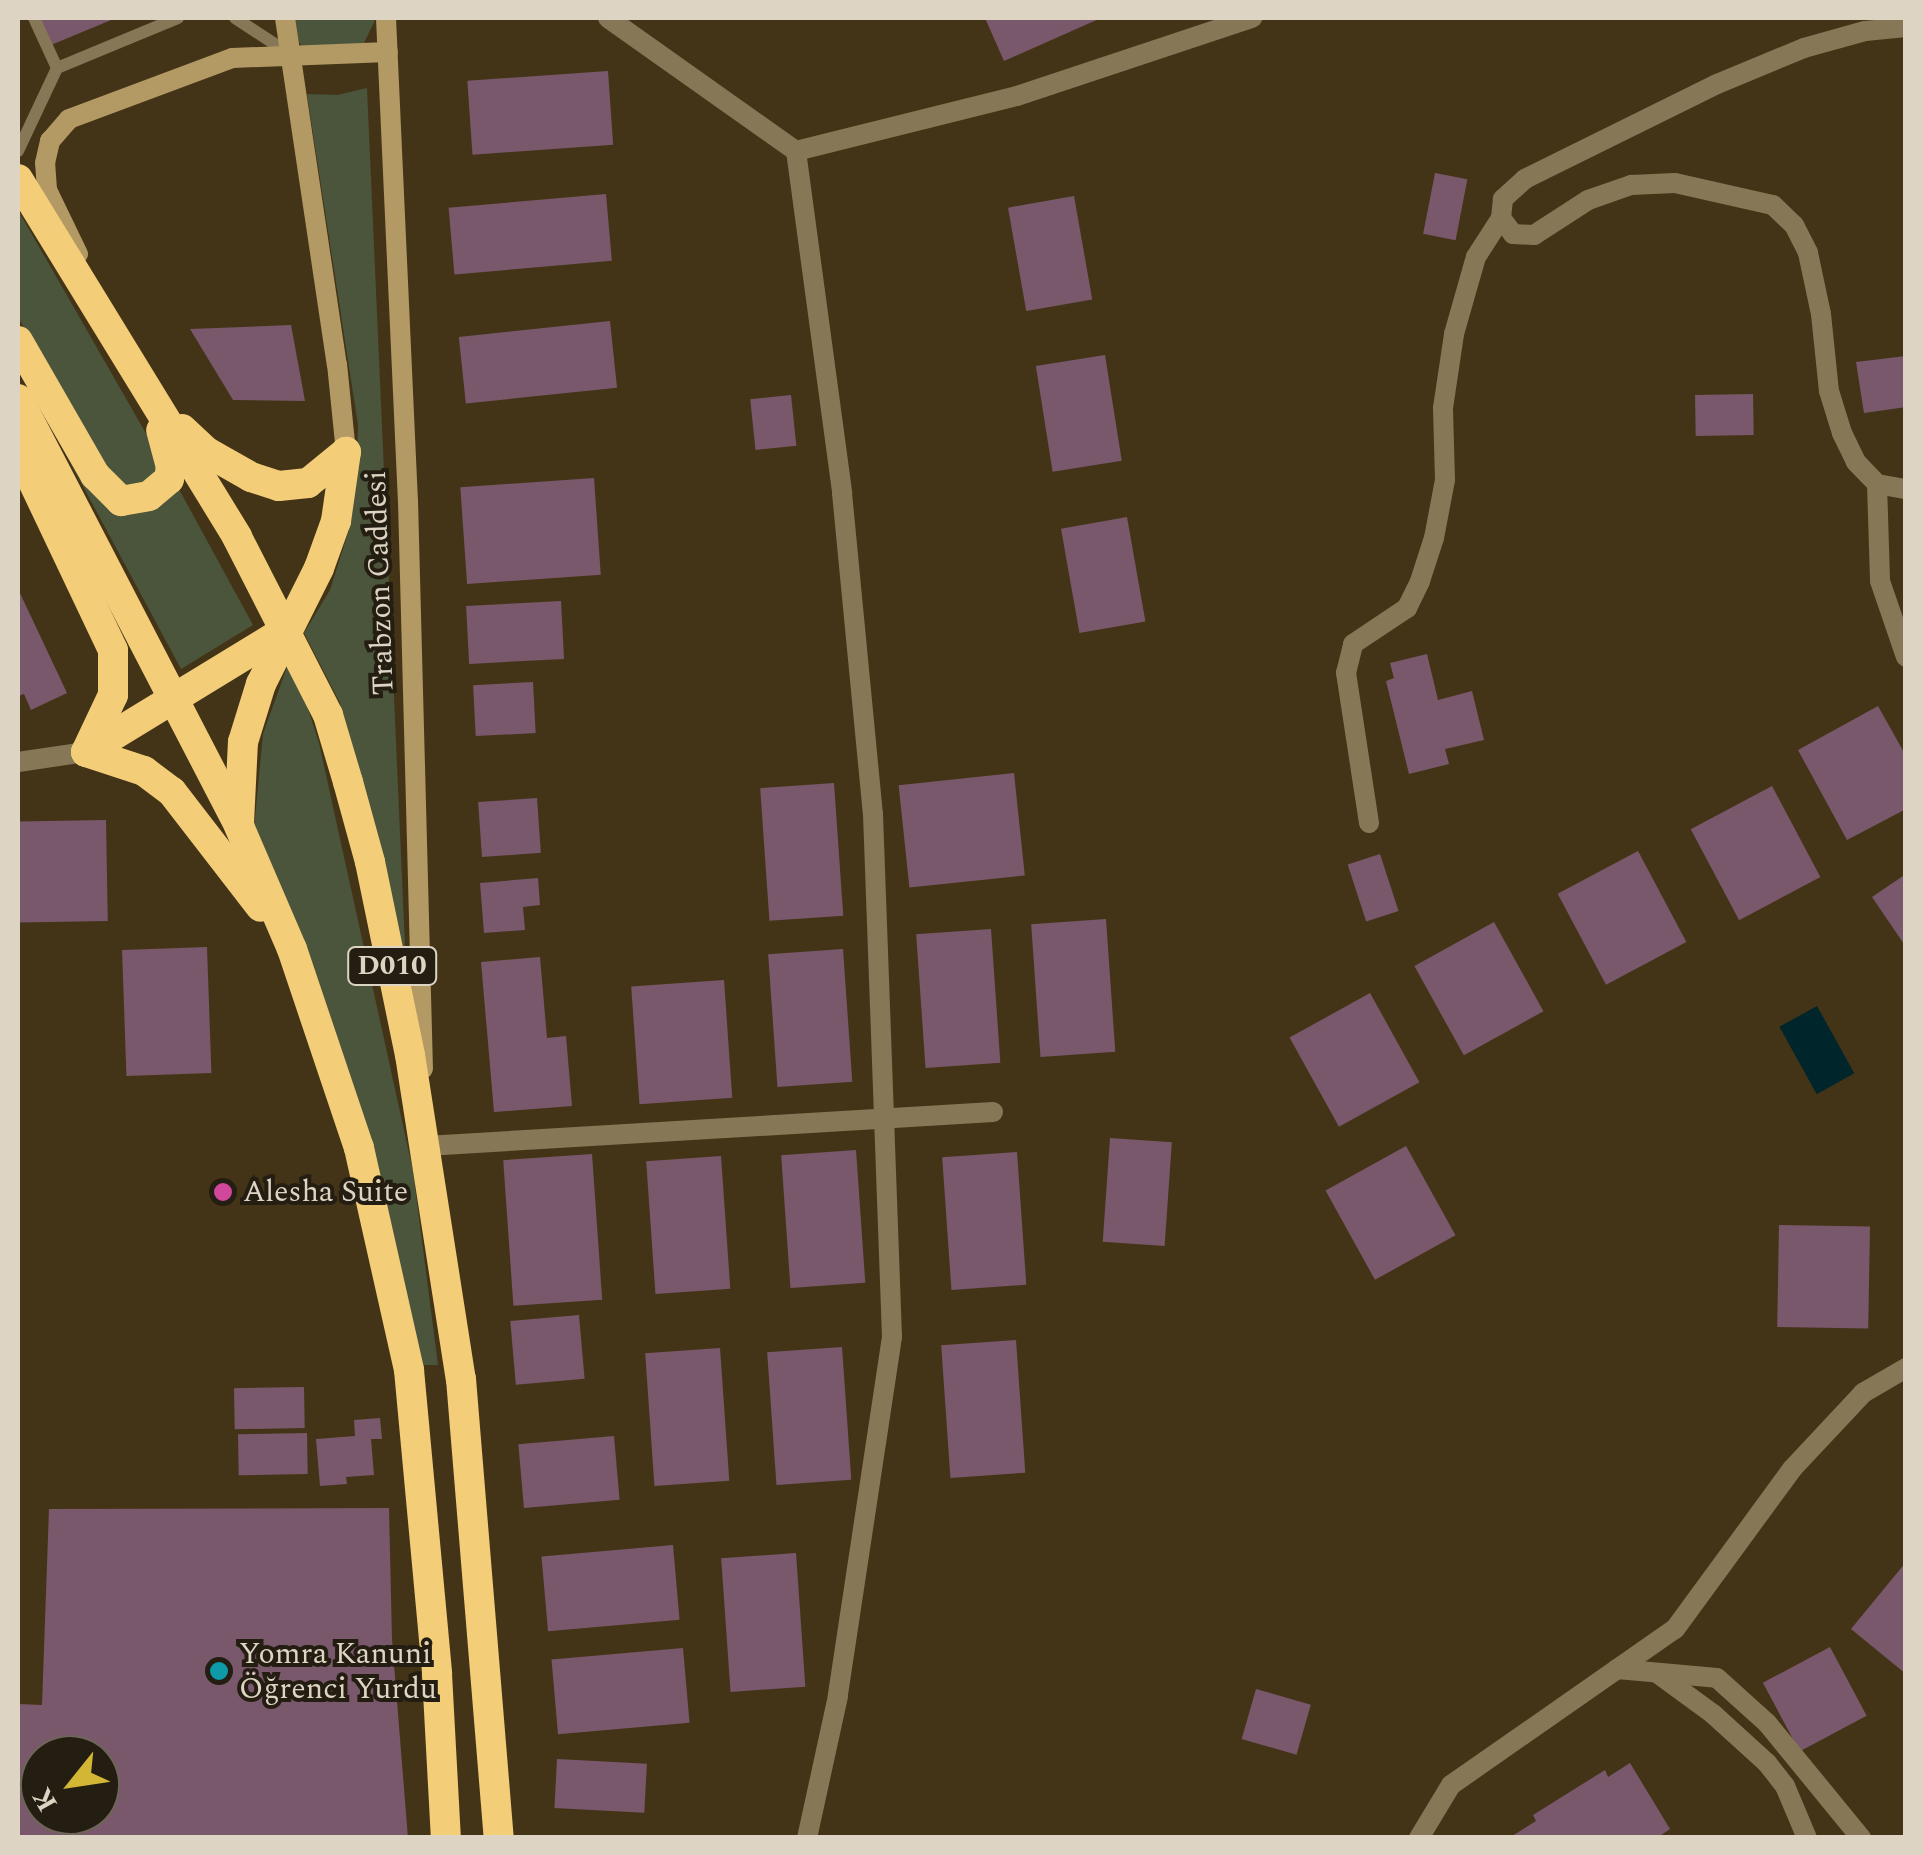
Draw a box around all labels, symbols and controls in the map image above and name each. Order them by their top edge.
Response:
street label: Trabzon Caddesi [358,470,402,696]
road number: D010 [347,943,437,989]
place label: Alesha Suite [243,1174,408,1210]
marker: Alesha Suite [212,1181,234,1203]
place label: Yomra Kanuni Öğrenci Yurdu [239,1636,437,1706]
marker: Yomra Kanuni Öğrenci Yurdu [208,1660,230,1682]
north arrow [20,1735,120,1835]
text: K [21,1779,69,1819]

